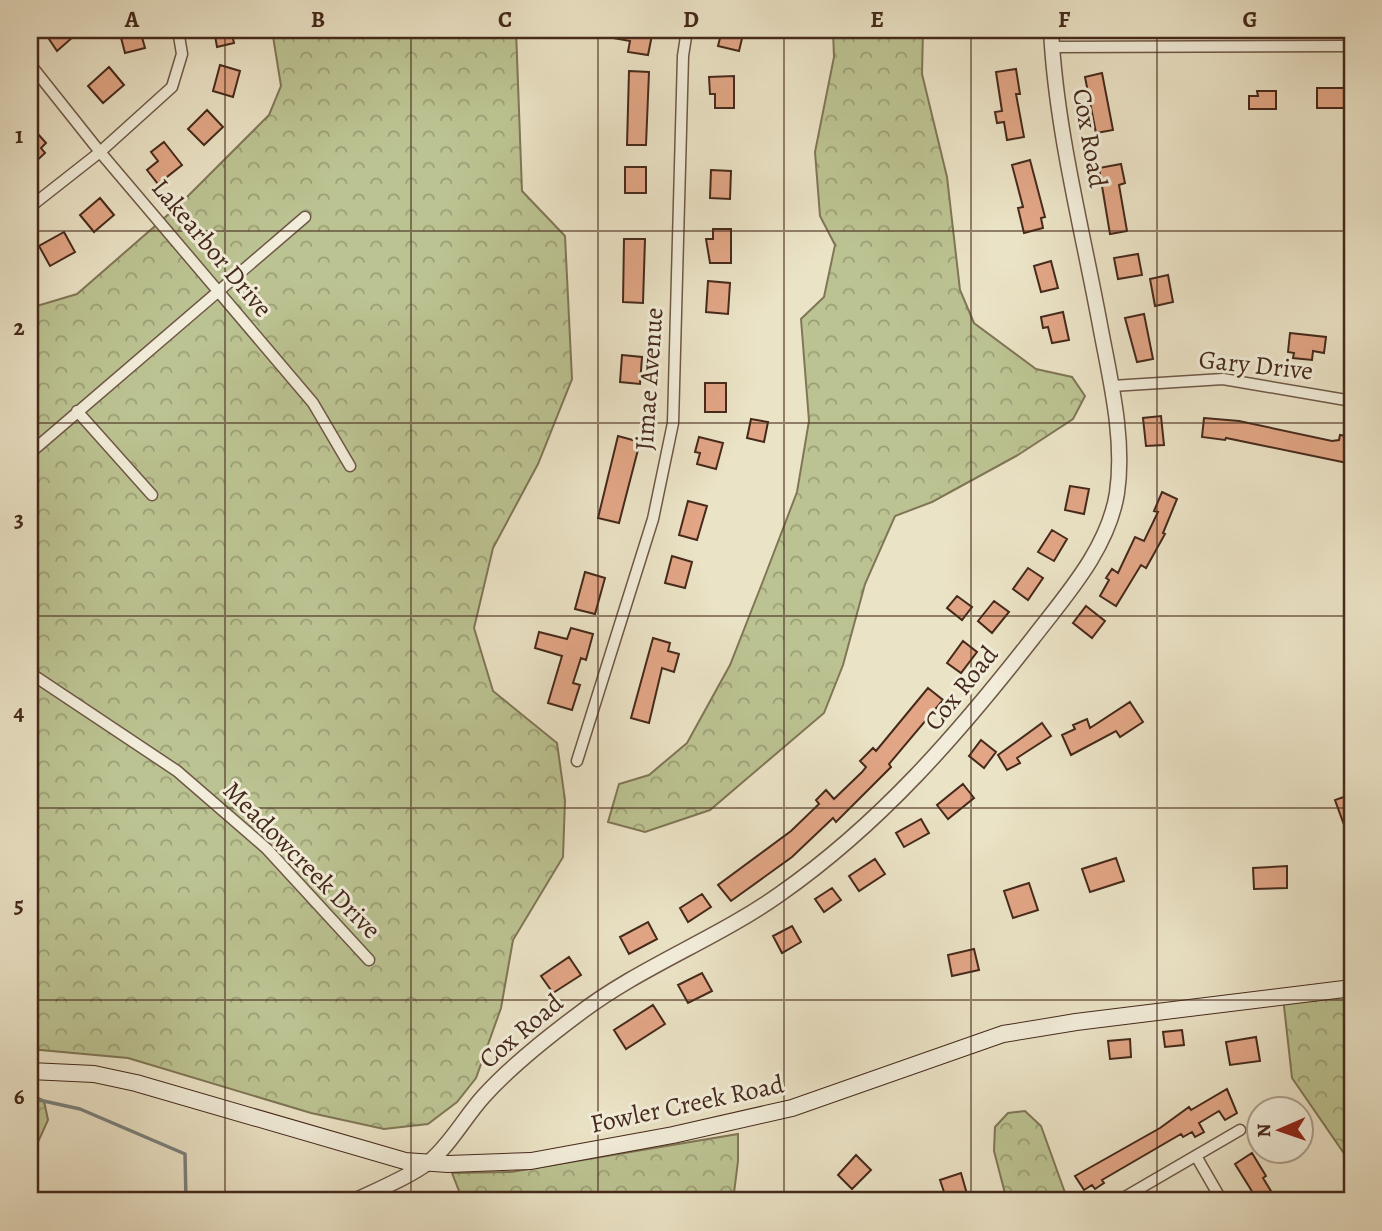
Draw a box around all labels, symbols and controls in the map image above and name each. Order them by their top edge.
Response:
text: A [124,4,140,35]
text: B [311,4,325,35]
text: C [498,4,512,35]
text: D [683,4,699,35]
text: E [870,4,884,35]
text: F [1058,4,1071,35]
text: G [1242,4,1258,35]
street label: Cox Road [1064,86,1116,190]
text: 1 [15,120,23,151]
street label: Lakearbor Drive [144,171,280,325]
street label: Jimae Avenue [627,306,671,452]
text: 2 [13,312,25,343]
street label: Gary Drive [1197,342,1315,388]
text: 3 [14,504,24,535]
street label: Cox Road [916,638,1006,738]
text: 4 [14,697,25,728]
street label: Meadowcreek Drive [215,773,389,947]
text: 5 [14,889,24,920]
street label: Cox Road [472,985,571,1076]
street label: Fowler Creek Road [587,1066,787,1142]
text: 6 [14,1081,25,1112]
north arrow [1246,1094,1316,1164]
text: N [1251,1123,1277,1138]

